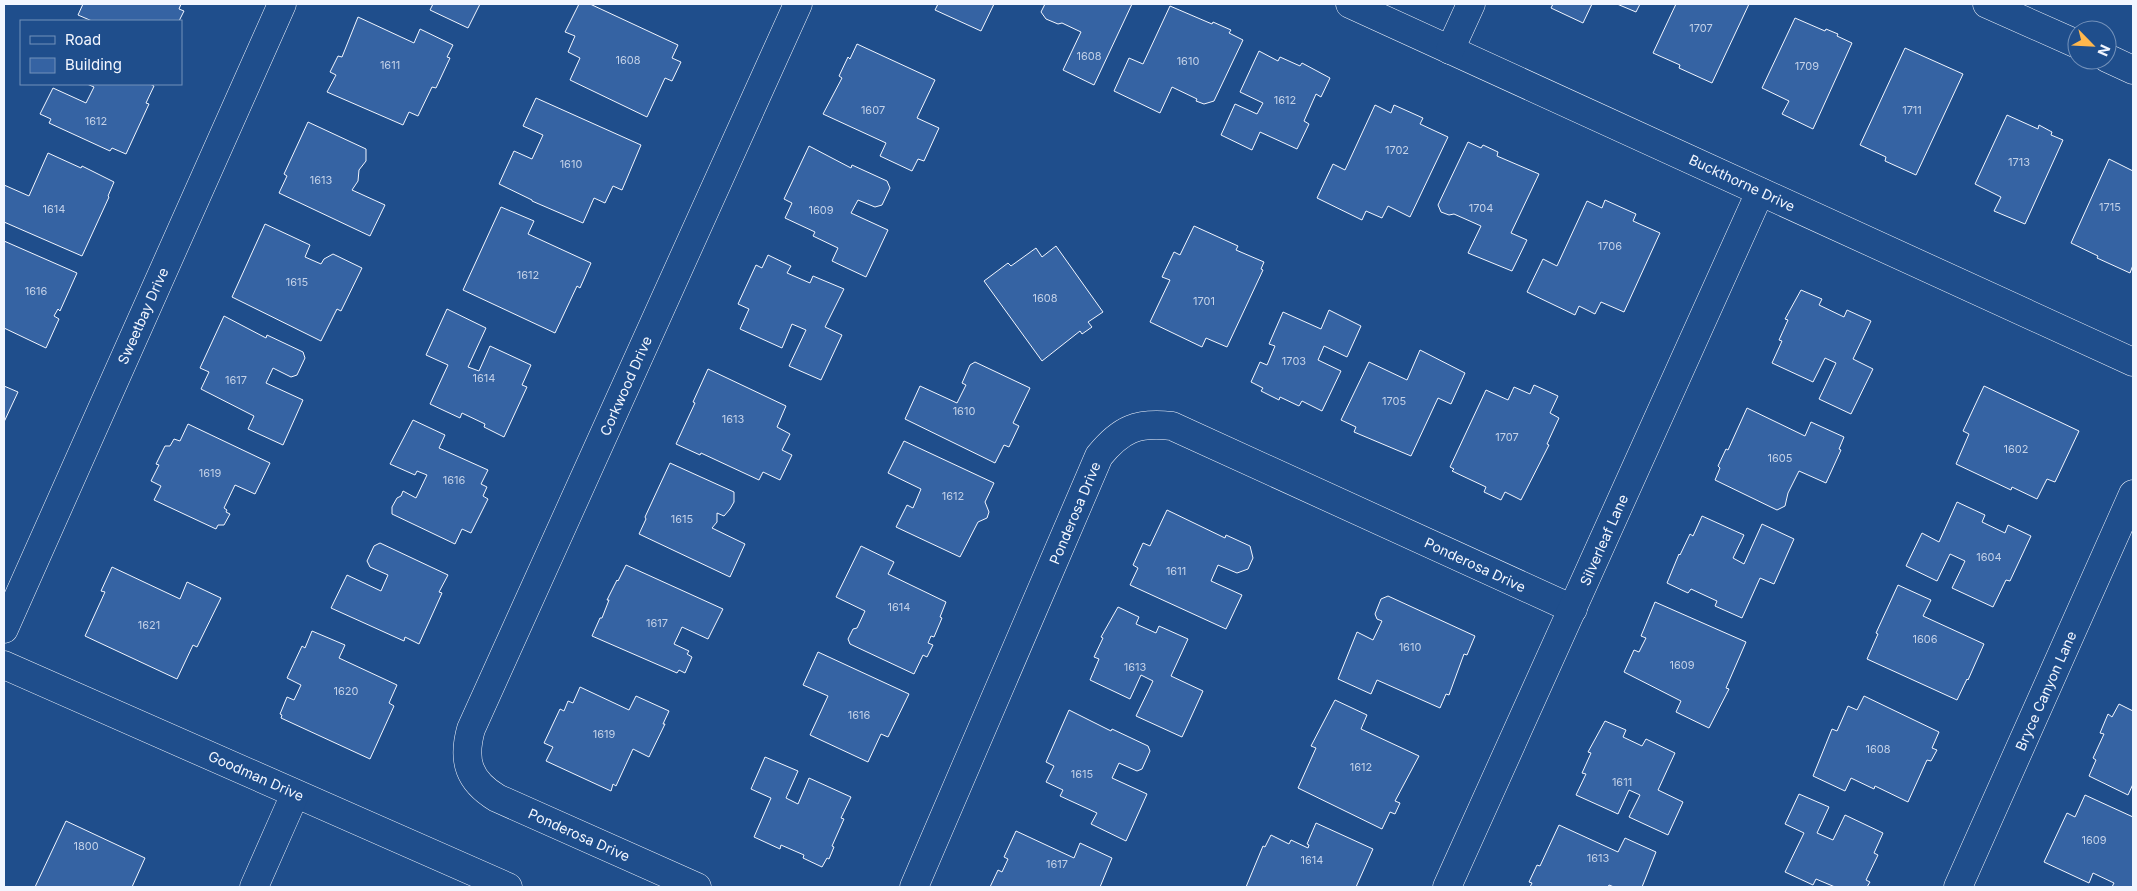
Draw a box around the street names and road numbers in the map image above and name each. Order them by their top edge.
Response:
street label: Buckthorne Drive [1687,151,1798,215]
street label: Sweetbay Drive [114,265,171,367]
street label: Corkwood Drive [596,333,655,438]
street label: Ponderosa Drive [1045,459,1104,567]
street label: Silverleaf Lane [1576,492,1631,588]
street label: Ponderosa Drive [1422,534,1528,595]
street label: Bryce Canyon Lane [2012,628,2080,753]
street label: Goodman Drive [206,747,307,804]
street label: Ponderosa Drive [526,804,633,865]

